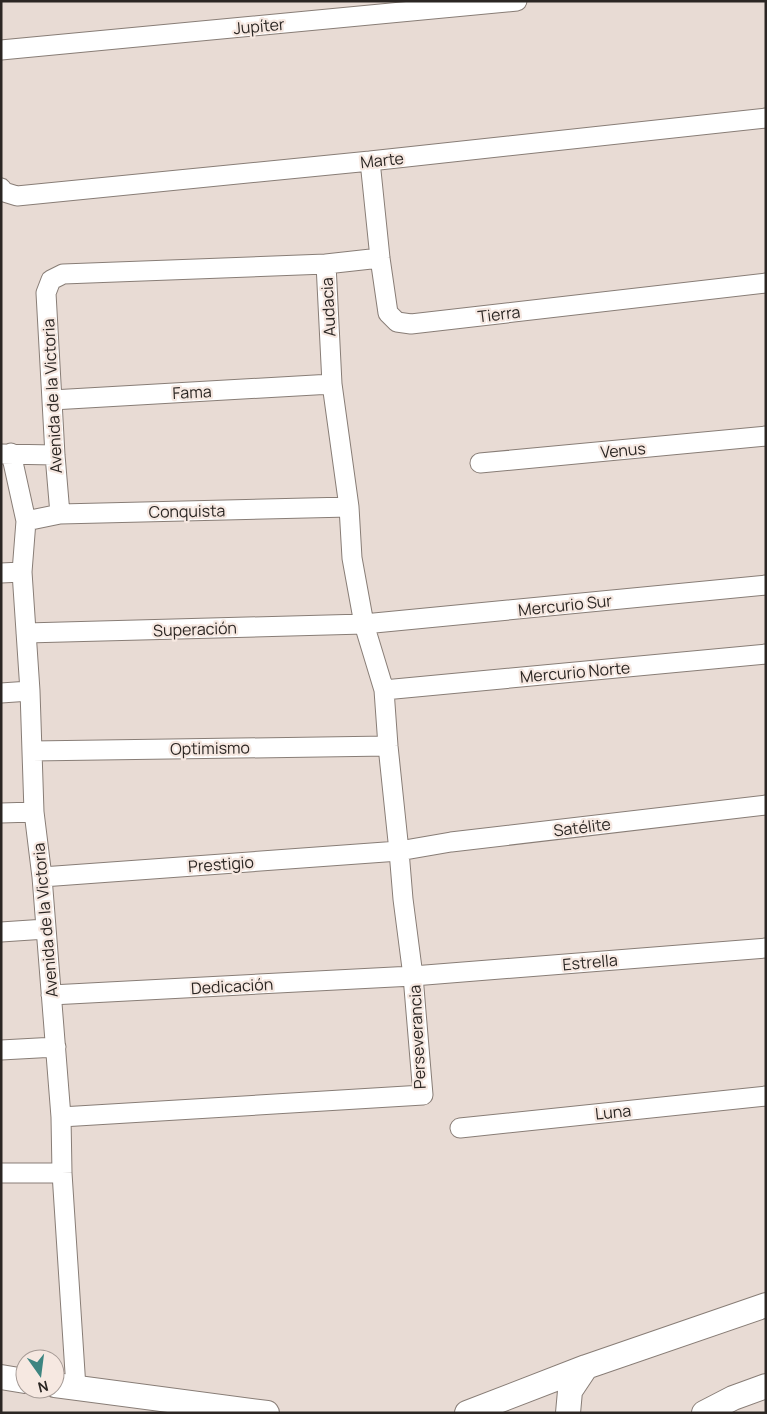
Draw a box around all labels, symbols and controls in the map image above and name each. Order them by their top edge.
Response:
street label: Jupíter [232,13,286,39]
street label: Marte [359,147,405,173]
street label: Audacia [315,277,341,337]
street label: Tierra [476,300,522,328]
street label: Avenida de la Victoria [37,318,67,474]
street label: Fama [172,380,212,404]
street label: Venus [600,437,646,463]
street label: Conquista [148,499,226,523]
street label: Mercurio Sur [517,589,613,621]
street label: Superación [153,617,237,641]
street label: Mercurio Norte [519,656,631,688]
street label: Optimismo [170,736,250,760]
street label: Satélite [552,813,612,841]
street label: Avenida de la Victoria [27,842,63,998]
street label: Prestigio [187,851,255,877]
street label: Estrella [562,949,618,975]
street label: Dedicación [190,973,274,999]
street label: Perseverancia [403,984,431,1090]
street label: Luna [594,1099,632,1125]
north arrow [15,1349,65,1399]
text: N [36,1377,50,1398]

